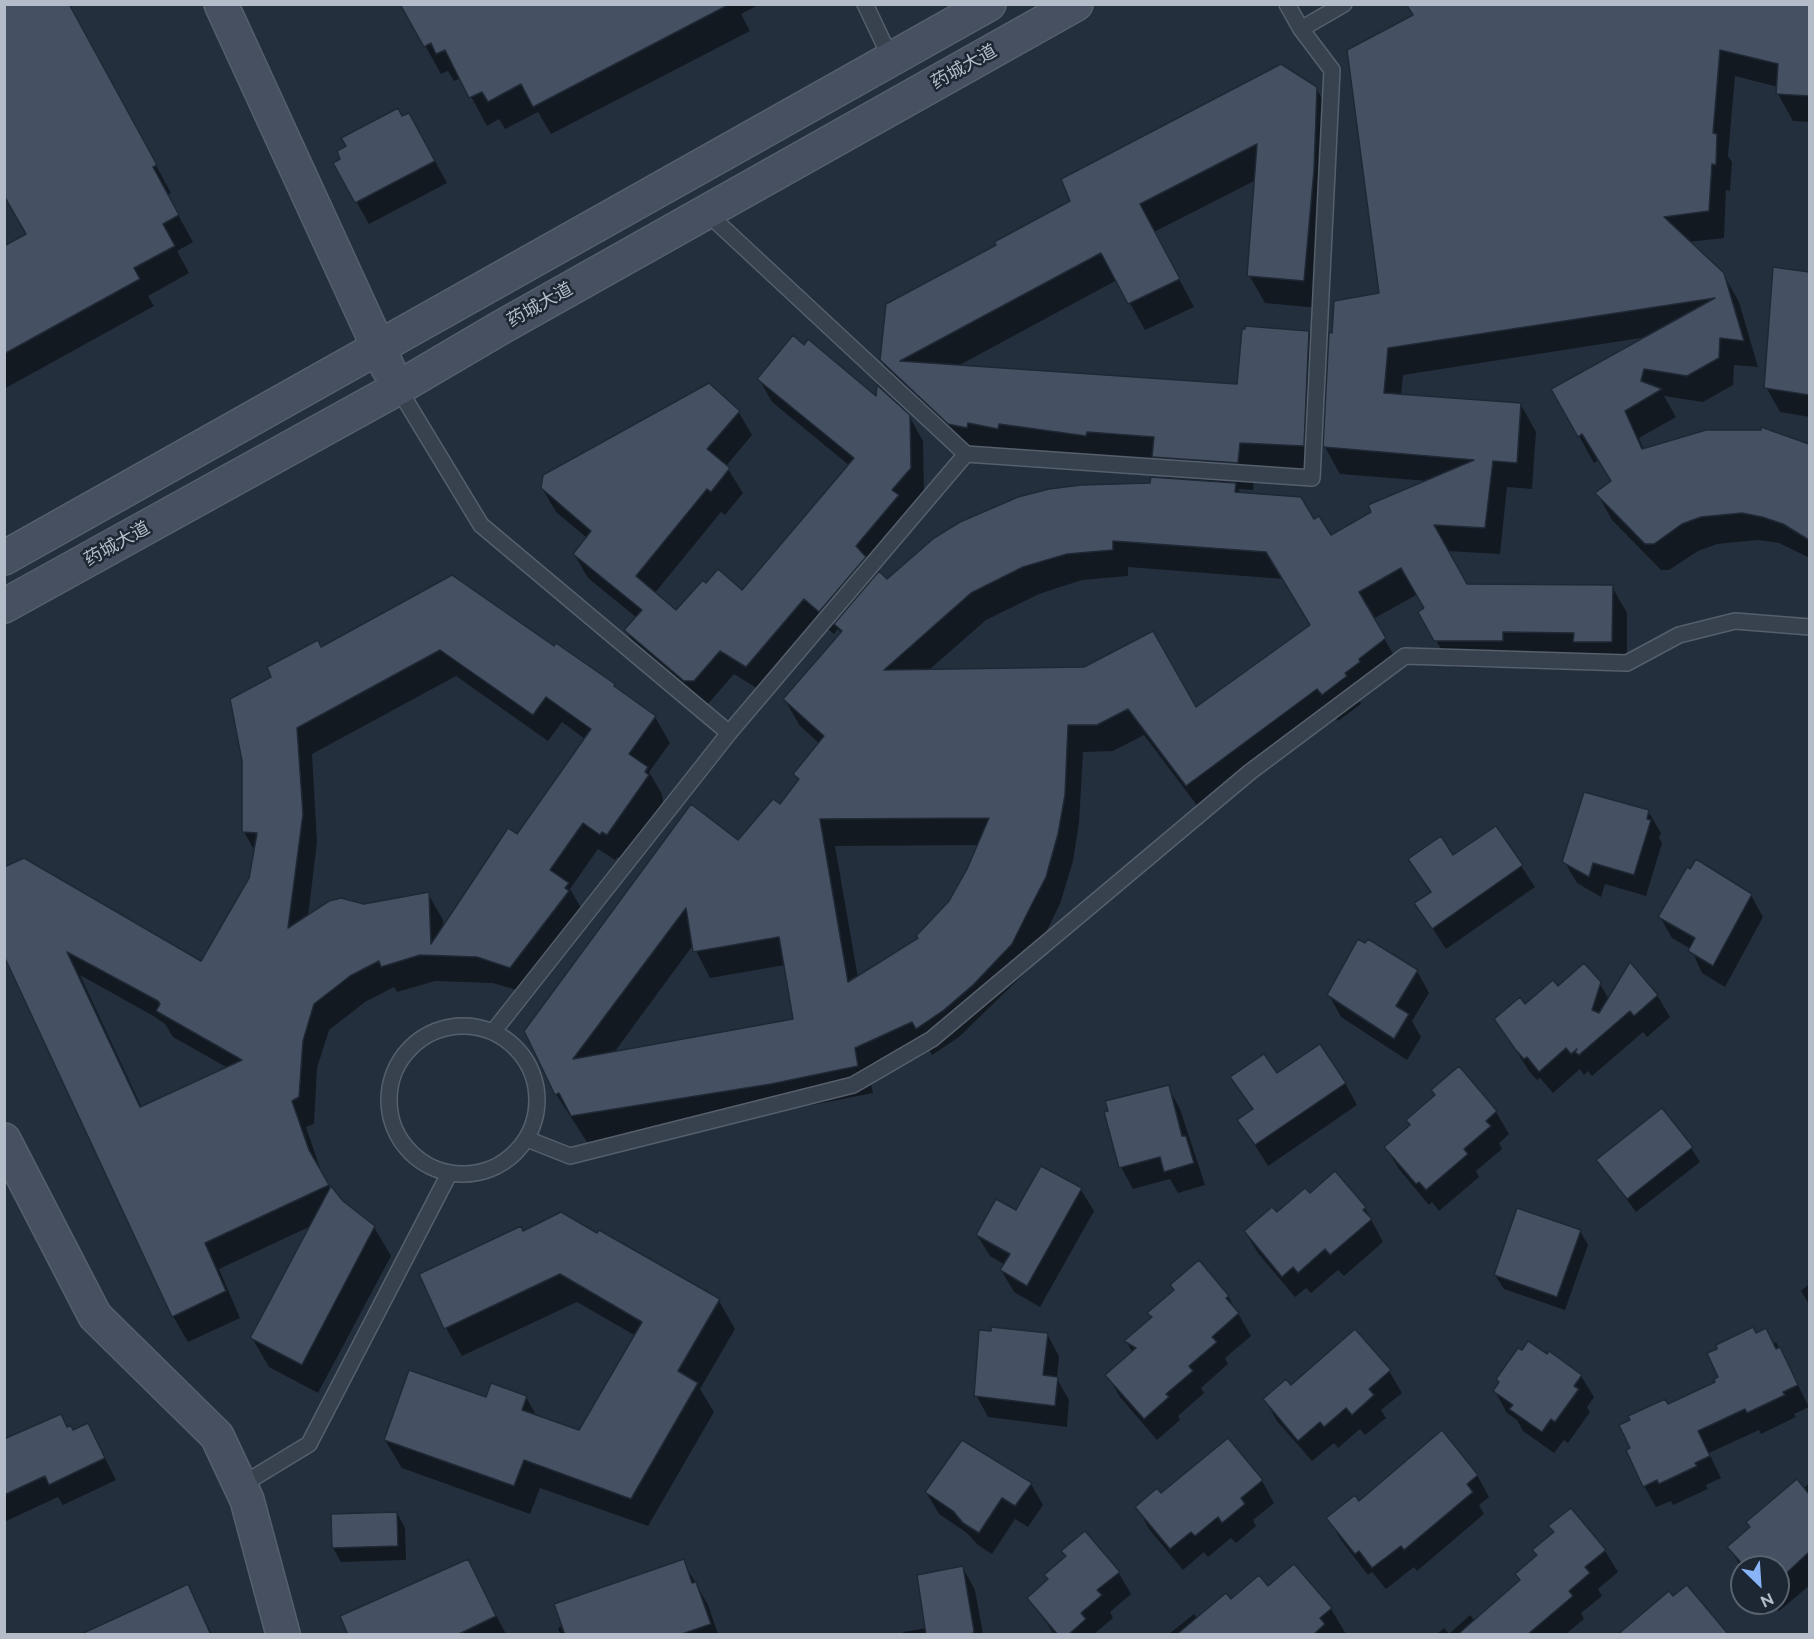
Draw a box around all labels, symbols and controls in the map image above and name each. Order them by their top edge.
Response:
street label: 药城大道 [927,40,1001,94]
street label: 药城大道 [503,278,577,332]
street label: 药城大道 [80,517,154,571]
north arrow [1730,1555,1790,1615]
text: N [1757,1589,1777,1611]

